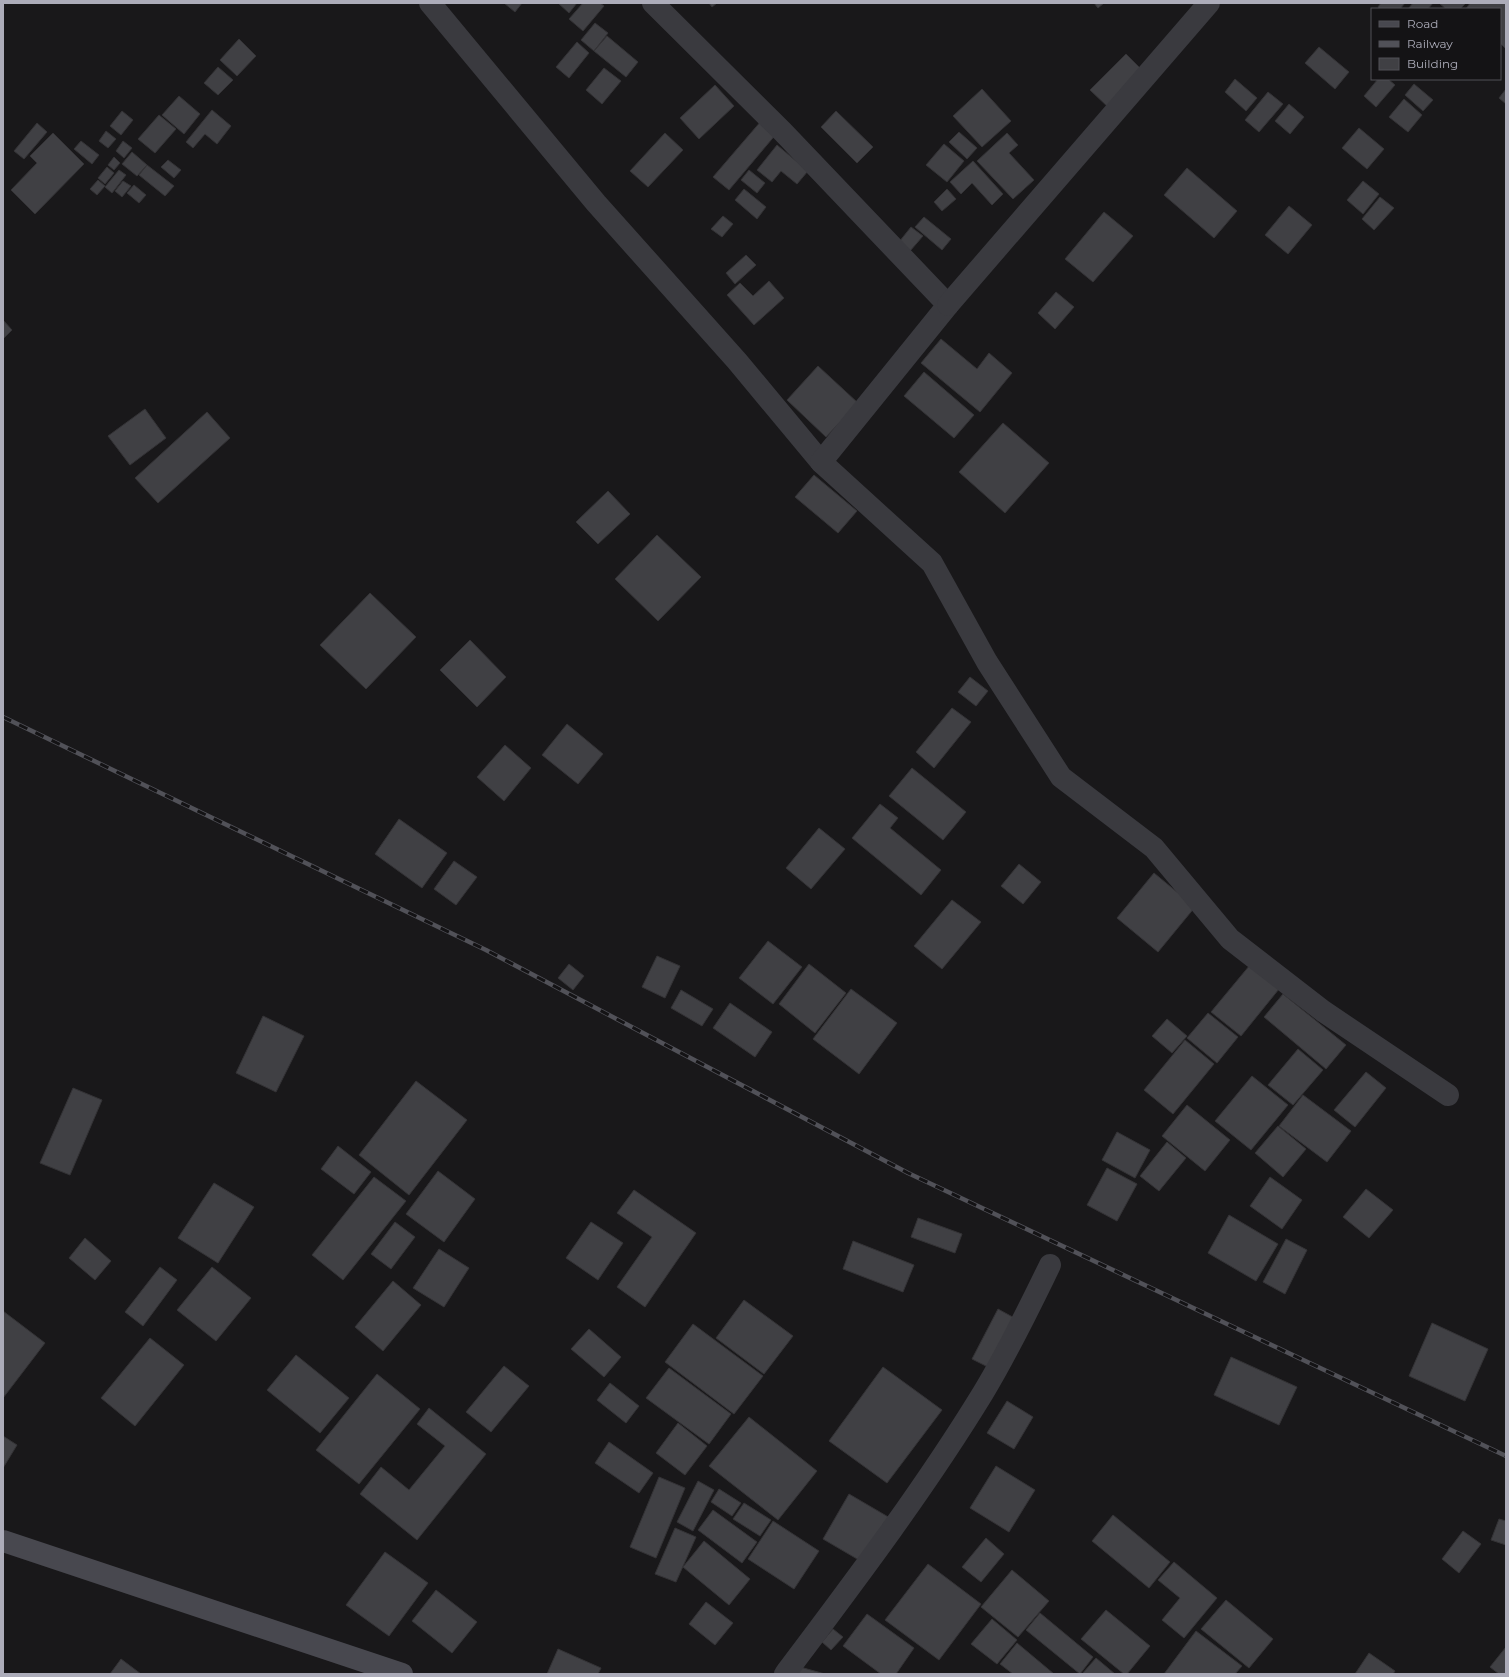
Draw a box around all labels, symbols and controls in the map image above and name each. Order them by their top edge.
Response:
legend [1371,8,1501,80]
text: Road [1407,16,1438,31]
text: Railway [1407,36,1453,51]
text: Building [1407,56,1458,71]

